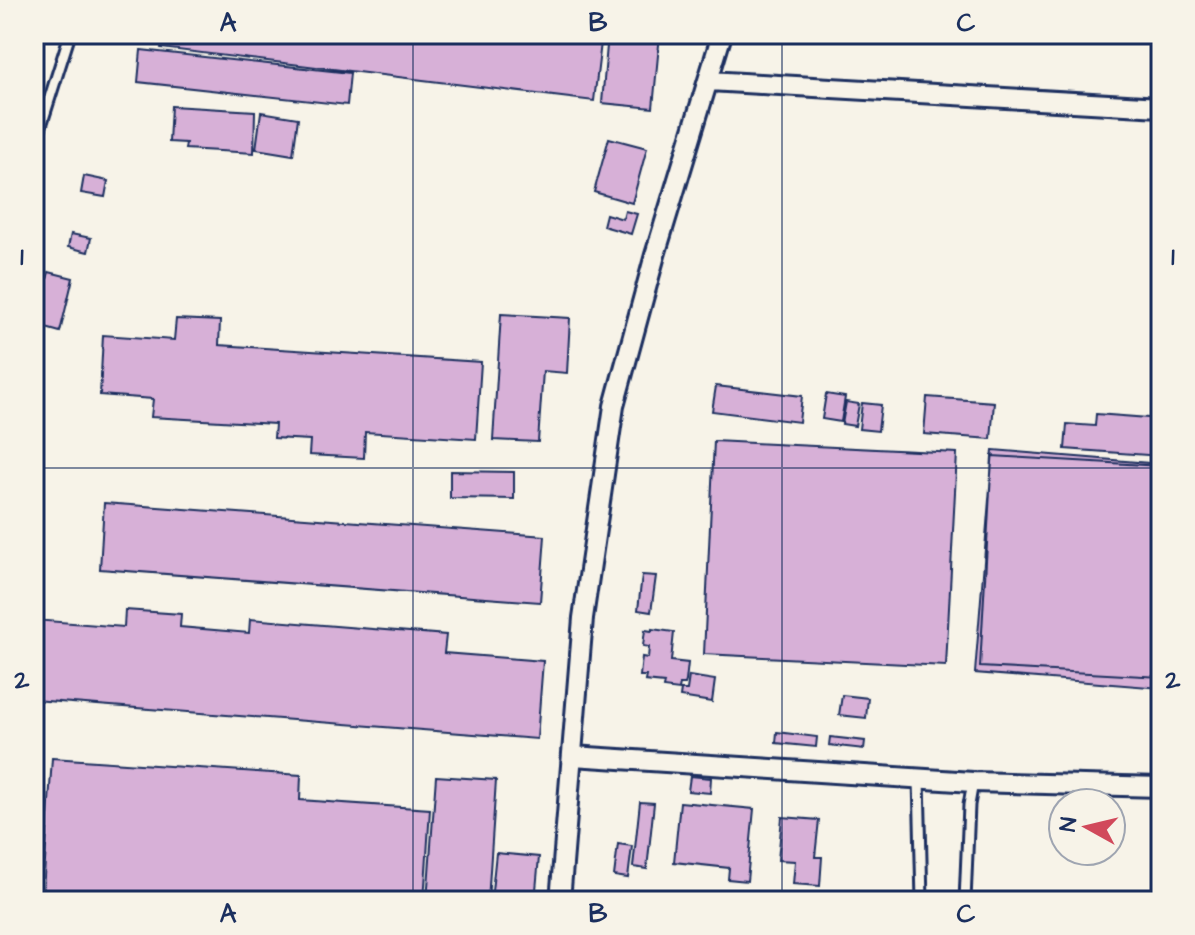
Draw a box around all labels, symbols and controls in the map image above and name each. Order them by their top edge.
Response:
text: A [220,5,237,41]
text: B [589,5,608,41]
text: C [957,5,976,41]
text: 1 [20,239,24,275]
text: 1 [1171,239,1175,275]
text: 2 [14,662,30,698]
text: 2 [1165,662,1181,698]
north arrow [1047,787,1127,867]
text: N [1052,815,1085,833]
text: A [220,896,237,932]
text: B [589,896,608,932]
text: C [957,896,976,932]

